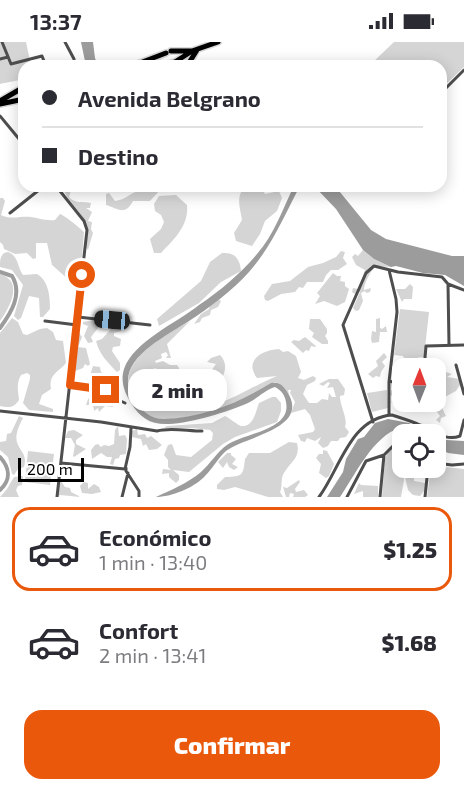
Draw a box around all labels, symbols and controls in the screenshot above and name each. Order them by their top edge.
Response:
text: 13:37 [30,8,82,34]
text: Avenida Belgrano [78,85,261,111]
text: Destino [78,143,158,169]
route start [68,261,95,288]
car [93,309,131,331]
north arrow [392,358,446,412]
map controls [392,358,446,478]
callout: 2 min [127,369,226,411]
route end [92,376,119,403]
text: 2 min [152,378,203,402]
button: locate [392,424,446,478]
scale bar [18,455,84,483]
text: 200 m [27,459,73,478]
icon: car [27,522,81,576]
text: Económico [99,524,211,550]
text: $1.25 [383,536,437,562]
text: 1 min · 13:40 [99,550,207,574]
icon: car [27,615,81,669]
text: Confort [99,617,178,643]
text: $1.68 [381,629,437,655]
text: 2 min · 13:41 [99,643,207,667]
button: Confirmar [24,710,440,779]

